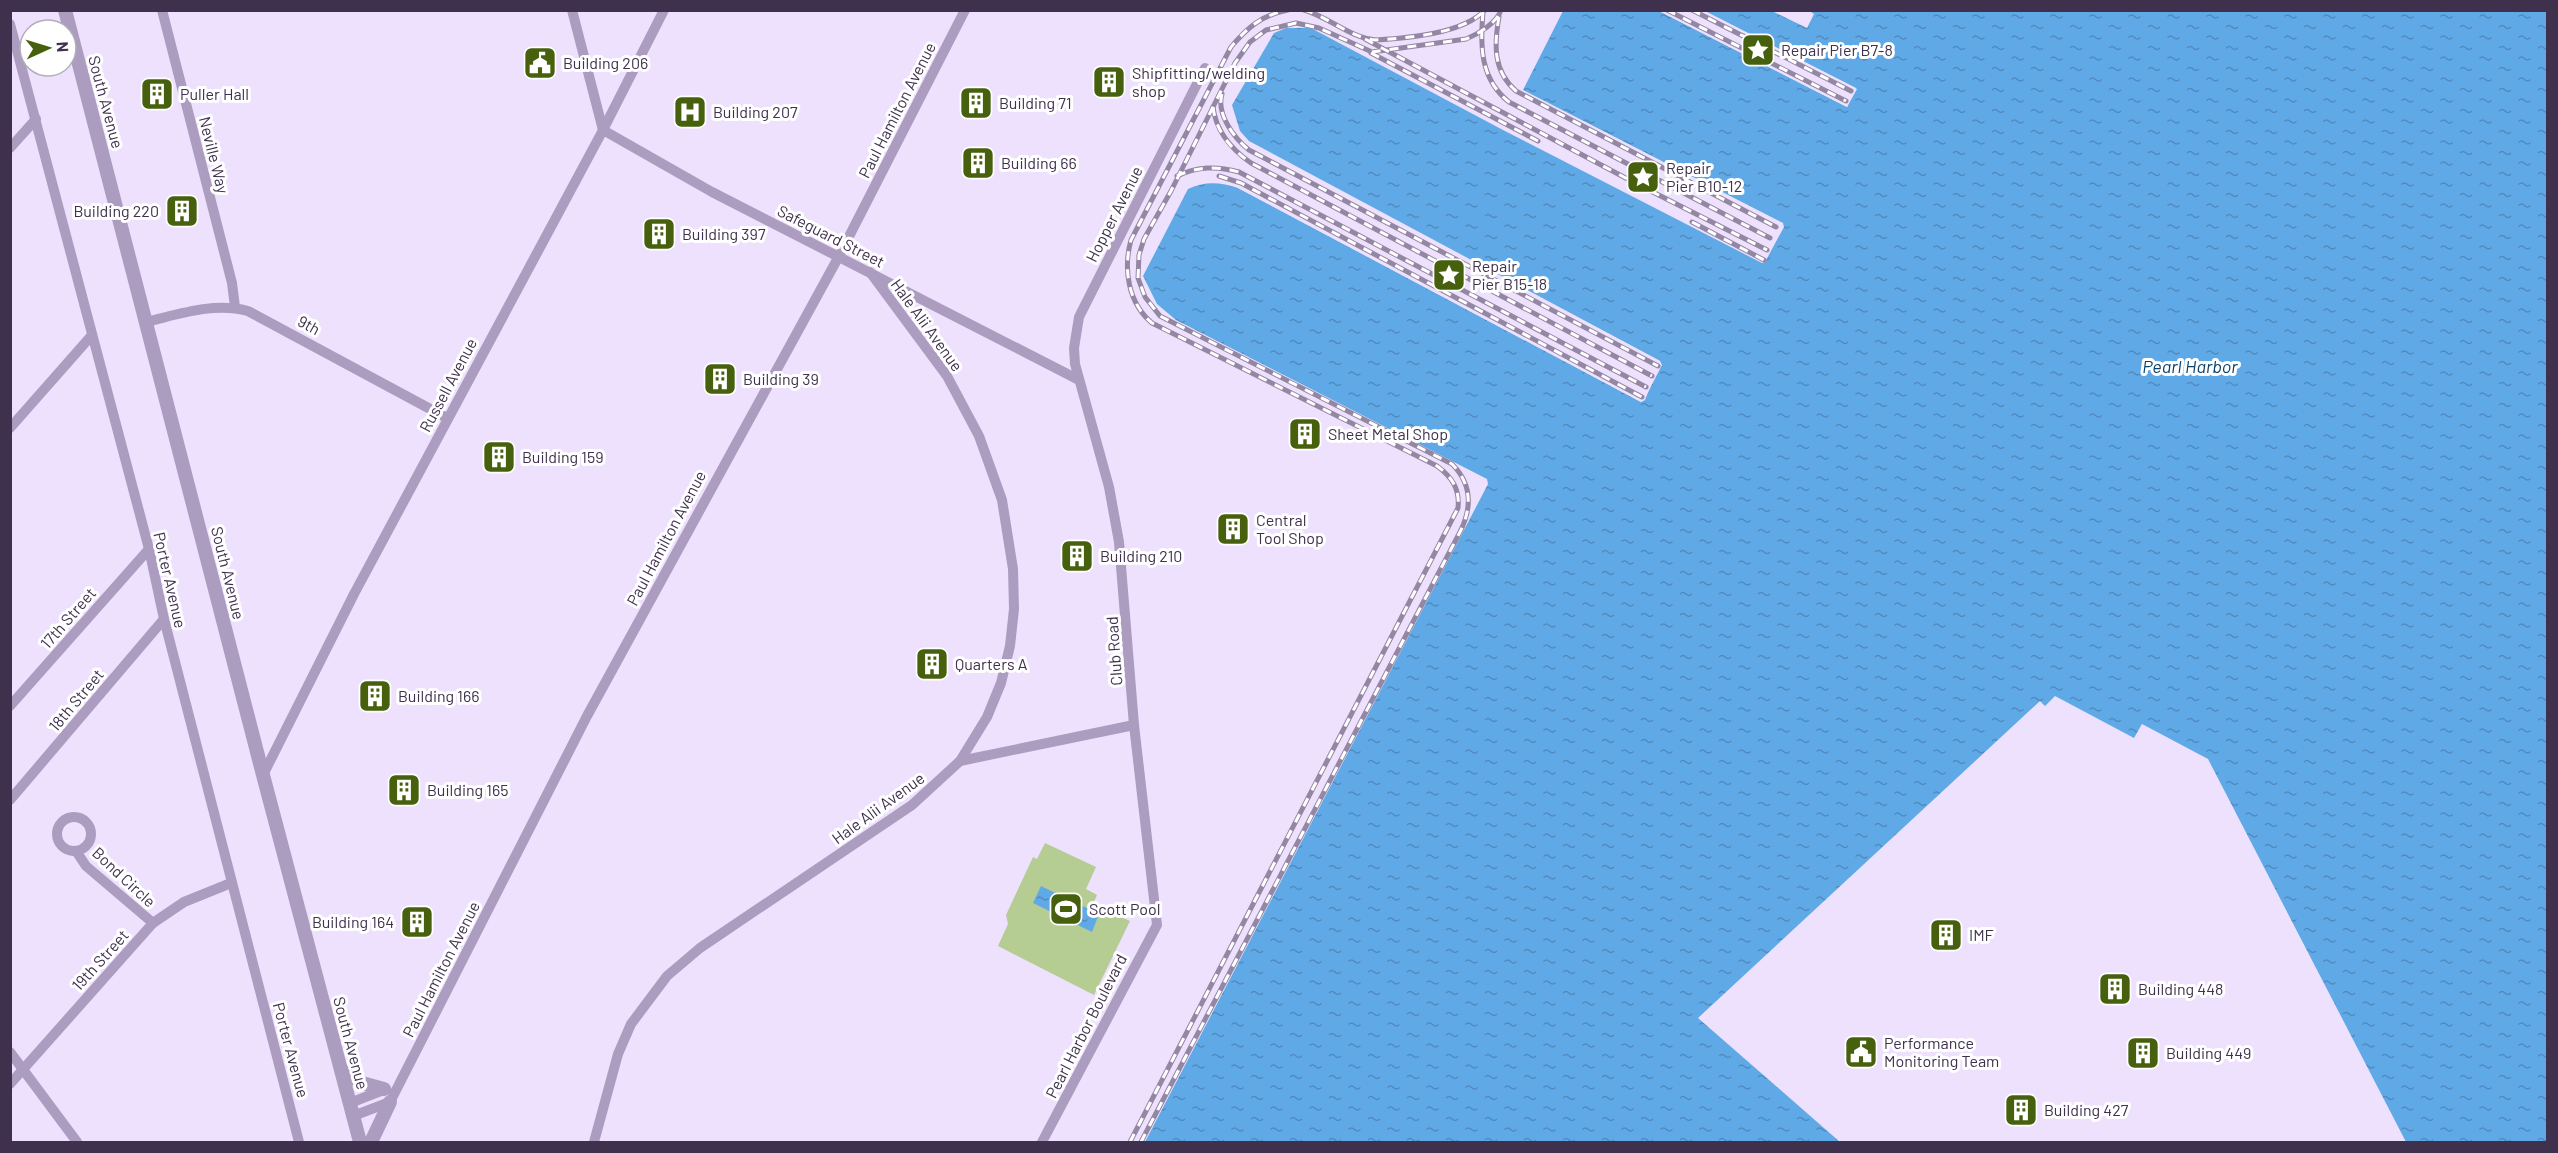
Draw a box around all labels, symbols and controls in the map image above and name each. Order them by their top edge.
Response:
north arrow [18,18,78,78]
place icon: Repair Pier B7-8 [1740,32,1776,68]
street label: Paul Hamilton Avenue [854,39,939,181]
place label: Repair Pier B7-8 [1781,40,1893,59]
text: N [54,41,73,53]
public building icon: Building 206 [522,45,558,81]
street label: South Avenue [85,53,128,150]
place label: Building 206 [563,53,648,72]
place label: Shipfitting/welding shop [1132,63,1265,100]
building icon: Shipfitting/welding shop [1091,64,1127,100]
building icon: Puller Hall [139,76,175,112]
place label: Puller Hall [180,84,249,103]
building icon: Building 71 [958,85,994,121]
place label: Building 71 [999,93,1072,112]
hospital icon: Building 207 [672,94,708,130]
place label: Building 207 [713,102,798,121]
street label: Neville Way [196,114,233,196]
building icon: Building 66 [960,145,996,181]
place label: Building 66 [1001,153,1077,172]
place label: Repair Pier B10-12 [1666,158,1742,195]
place icon: Repair Pier B10-12 [1625,159,1661,195]
street label: Hopper Avenue [1081,163,1146,265]
building icon: Building 220 [164,193,200,229]
street label: Safeguard Street [775,200,888,271]
place label: Building 220 [73,201,159,220]
building icon: Building 397 [641,216,677,252]
place label: Building 397 [682,224,766,243]
place label: Repair Pier B15-18 [1472,256,1547,293]
place icon: Repair Pier B15-18 [1431,257,1467,293]
street label: Hale Alii Avenue [887,275,967,375]
street label: 9th [295,311,324,338]
street label: Russell Avenue [415,335,480,435]
water label: Pearl Harbor [2142,355,2238,377]
building icon: Building 39 [702,361,738,397]
place label: Building 39 [743,369,819,388]
building icon: Sheet Metal Shop [1287,416,1323,452]
place label: Sheet Metal Shop [1328,424,1448,443]
building icon: Building 159 [481,439,517,475]
place label: Building 159 [522,447,604,466]
street label: Paul Hamilton Avenue [622,467,709,608]
place label: Central Tool Shop [1256,510,1324,547]
building icon: Central Tool Shop [1215,511,1251,547]
street label: South Avenue [208,524,249,621]
street label: Porter Avenue [150,530,191,630]
building icon: Building 210 [1059,538,1095,574]
place label: Building 210 [1100,546,1182,565]
street label: 17th Street [36,583,99,652]
street label: Club Road [1102,616,1125,686]
building icon: Quarters A [914,646,950,682]
place label: Quarters A [955,654,1028,673]
street label: 18th Street [44,665,107,735]
building icon: Building 166 [357,678,393,714]
place label: Building 166 [398,686,479,705]
street label: Hale Alii Avenue [828,768,928,848]
building icon: Building 165 [386,772,422,808]
place label: Building 165 [427,780,508,799]
street label: Bond Circle [89,843,160,911]
sports icon: Scott Pool [1048,891,1084,927]
street label: Paul Hamilton Avenue [398,898,483,1040]
place label: Scott Pool [1089,899,1160,918]
building icon: Building 164 [399,904,435,940]
place label: Building 164 [312,912,394,931]
building icon: IMF [1928,917,1964,953]
street label: 19th Street [67,925,132,994]
place label: IMF [1969,925,1994,944]
street label: Pearl Harbor Boulevard [1041,951,1130,1101]
building icon: Building 448 [2097,971,2133,1007]
place label: Building 448 [2138,979,2223,998]
street label: South Avenue [330,994,373,1091]
street label: Porter Avenue [270,1000,313,1100]
place label: Performance Monitoring Team [1884,1033,1999,1070]
public building icon: Performance Monitoring Team [1843,1034,1879,1070]
building icon: Building 449 [2125,1035,2161,1071]
place label: Building 449 [2166,1043,2251,1062]
building icon: Building 427 [2003,1092,2039,1128]
place label: Building 427 [2044,1100,2129,1119]

